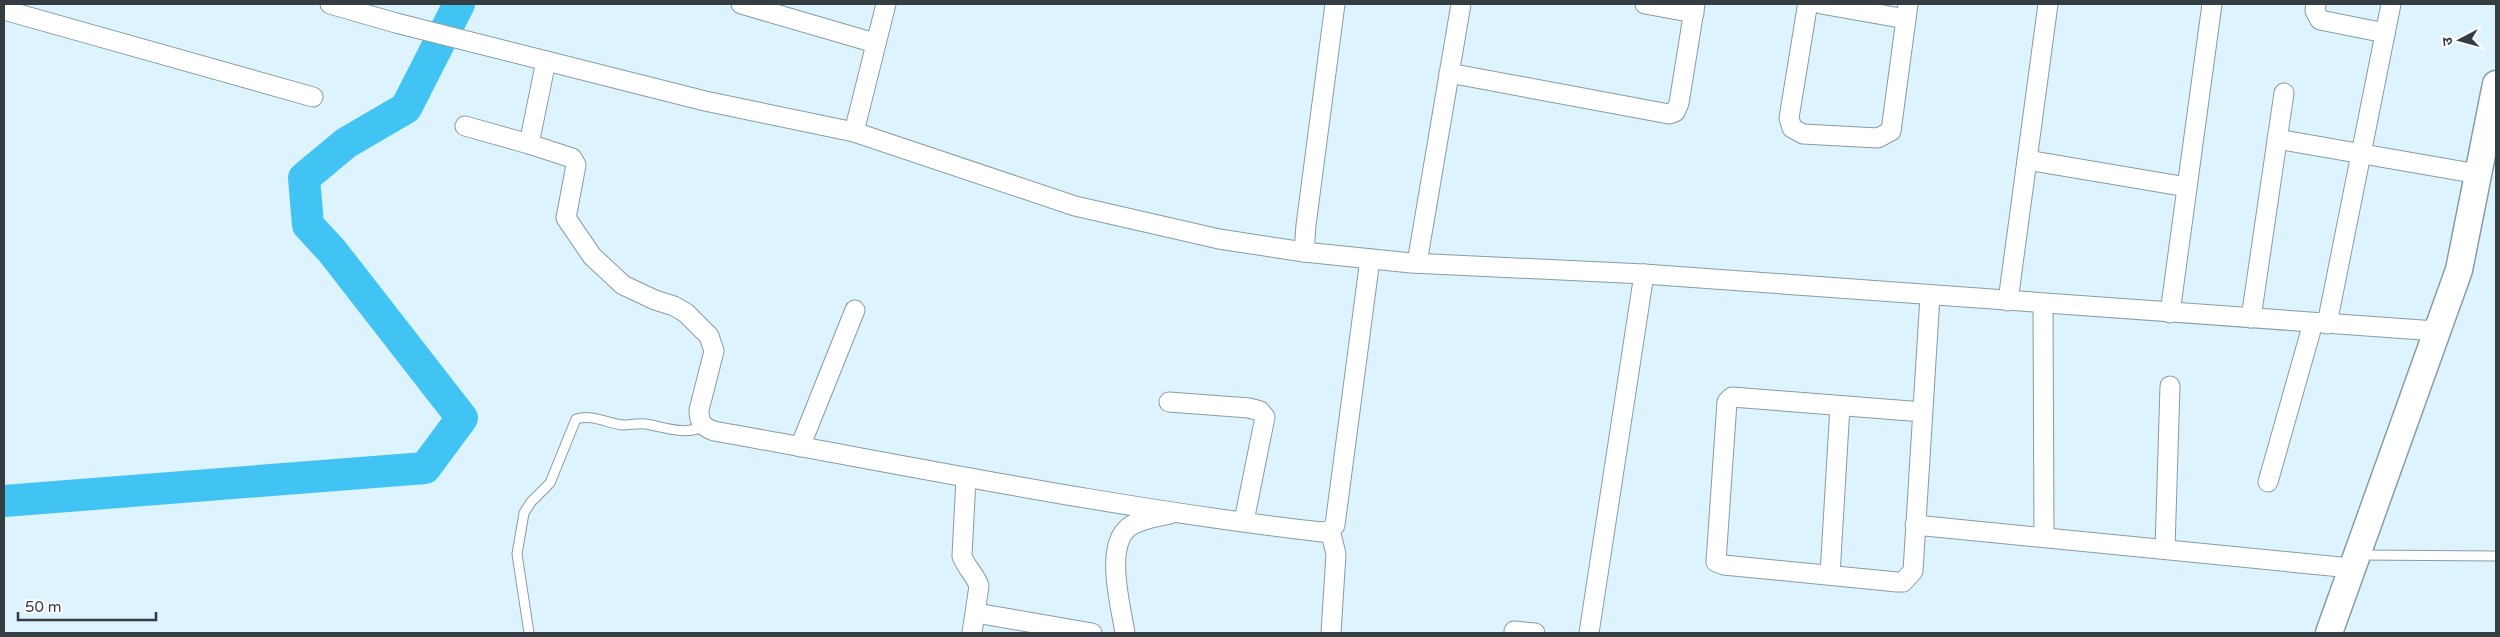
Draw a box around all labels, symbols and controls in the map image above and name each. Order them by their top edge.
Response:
north arrow [2435,15,2485,65]
text: उ [2439,36,2456,46]
scale bar [18,590,155,622]
text: 50 m [25,598,62,616]

